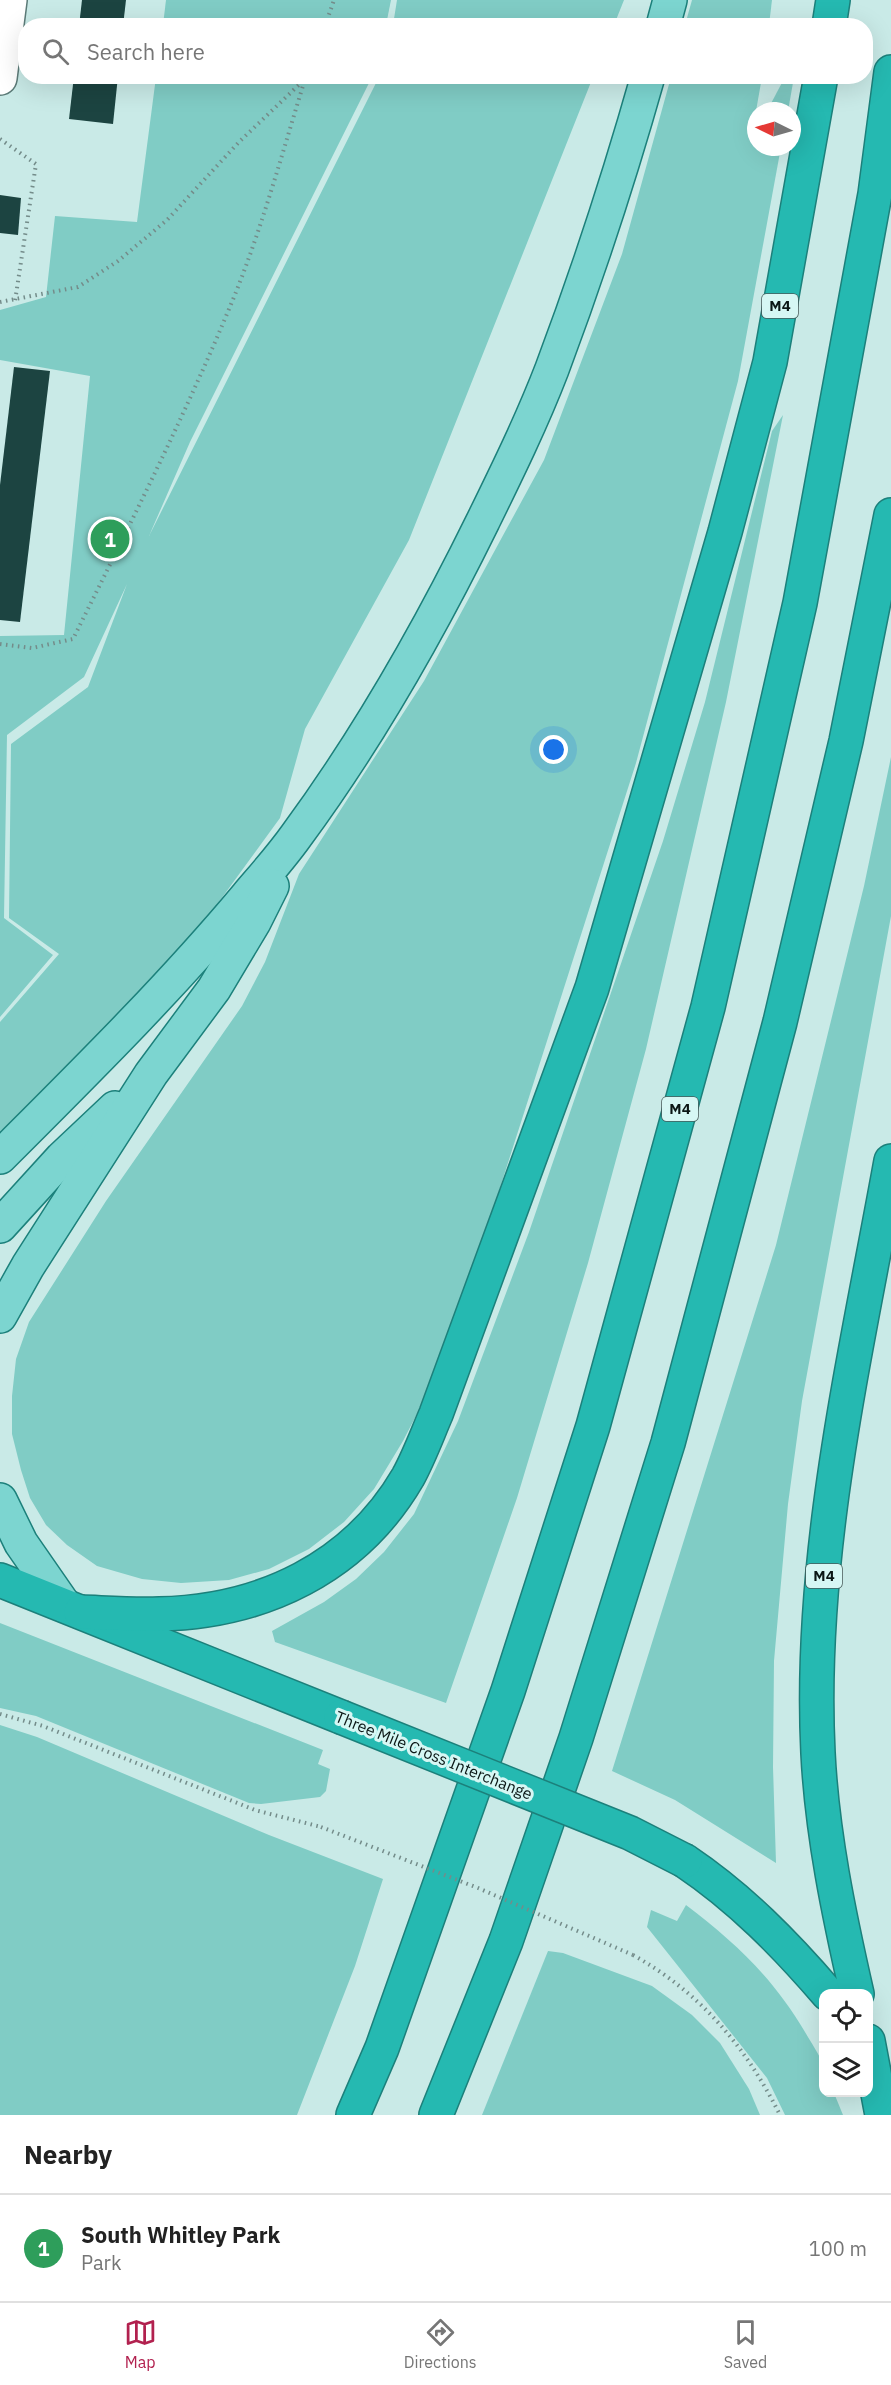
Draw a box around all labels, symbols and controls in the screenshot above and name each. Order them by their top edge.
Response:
search box [18,18,873,84]
icon: search [39,35,72,68]
text: Search here [87,37,205,66]
north arrow [747,102,801,156]
road number: M4 [762,294,798,318]
pin: 1 [90,516,130,562]
your location [539,735,568,764]
road number: M4 [662,1097,698,1121]
road number: M4 [806,1564,842,1588]
street label: Three Mile Cross Interchange [333,1706,536,1804]
map controls [819,1989,873,2097]
button: locate [819,1989,873,2043]
button: layers [819,2043,873,2097]
text: Nearby [24,2137,112,2171]
text: South Whitley Park [81,2220,280,2249]
text: 1 [38,2235,50,2262]
text: 100 m [809,2235,867,2262]
text: Park [81,2249,121,2276]
tab: Map [124,2316,157,2372]
tab: Directions [404,2316,477,2372]
tab: Saved [724,2316,767,2372]

